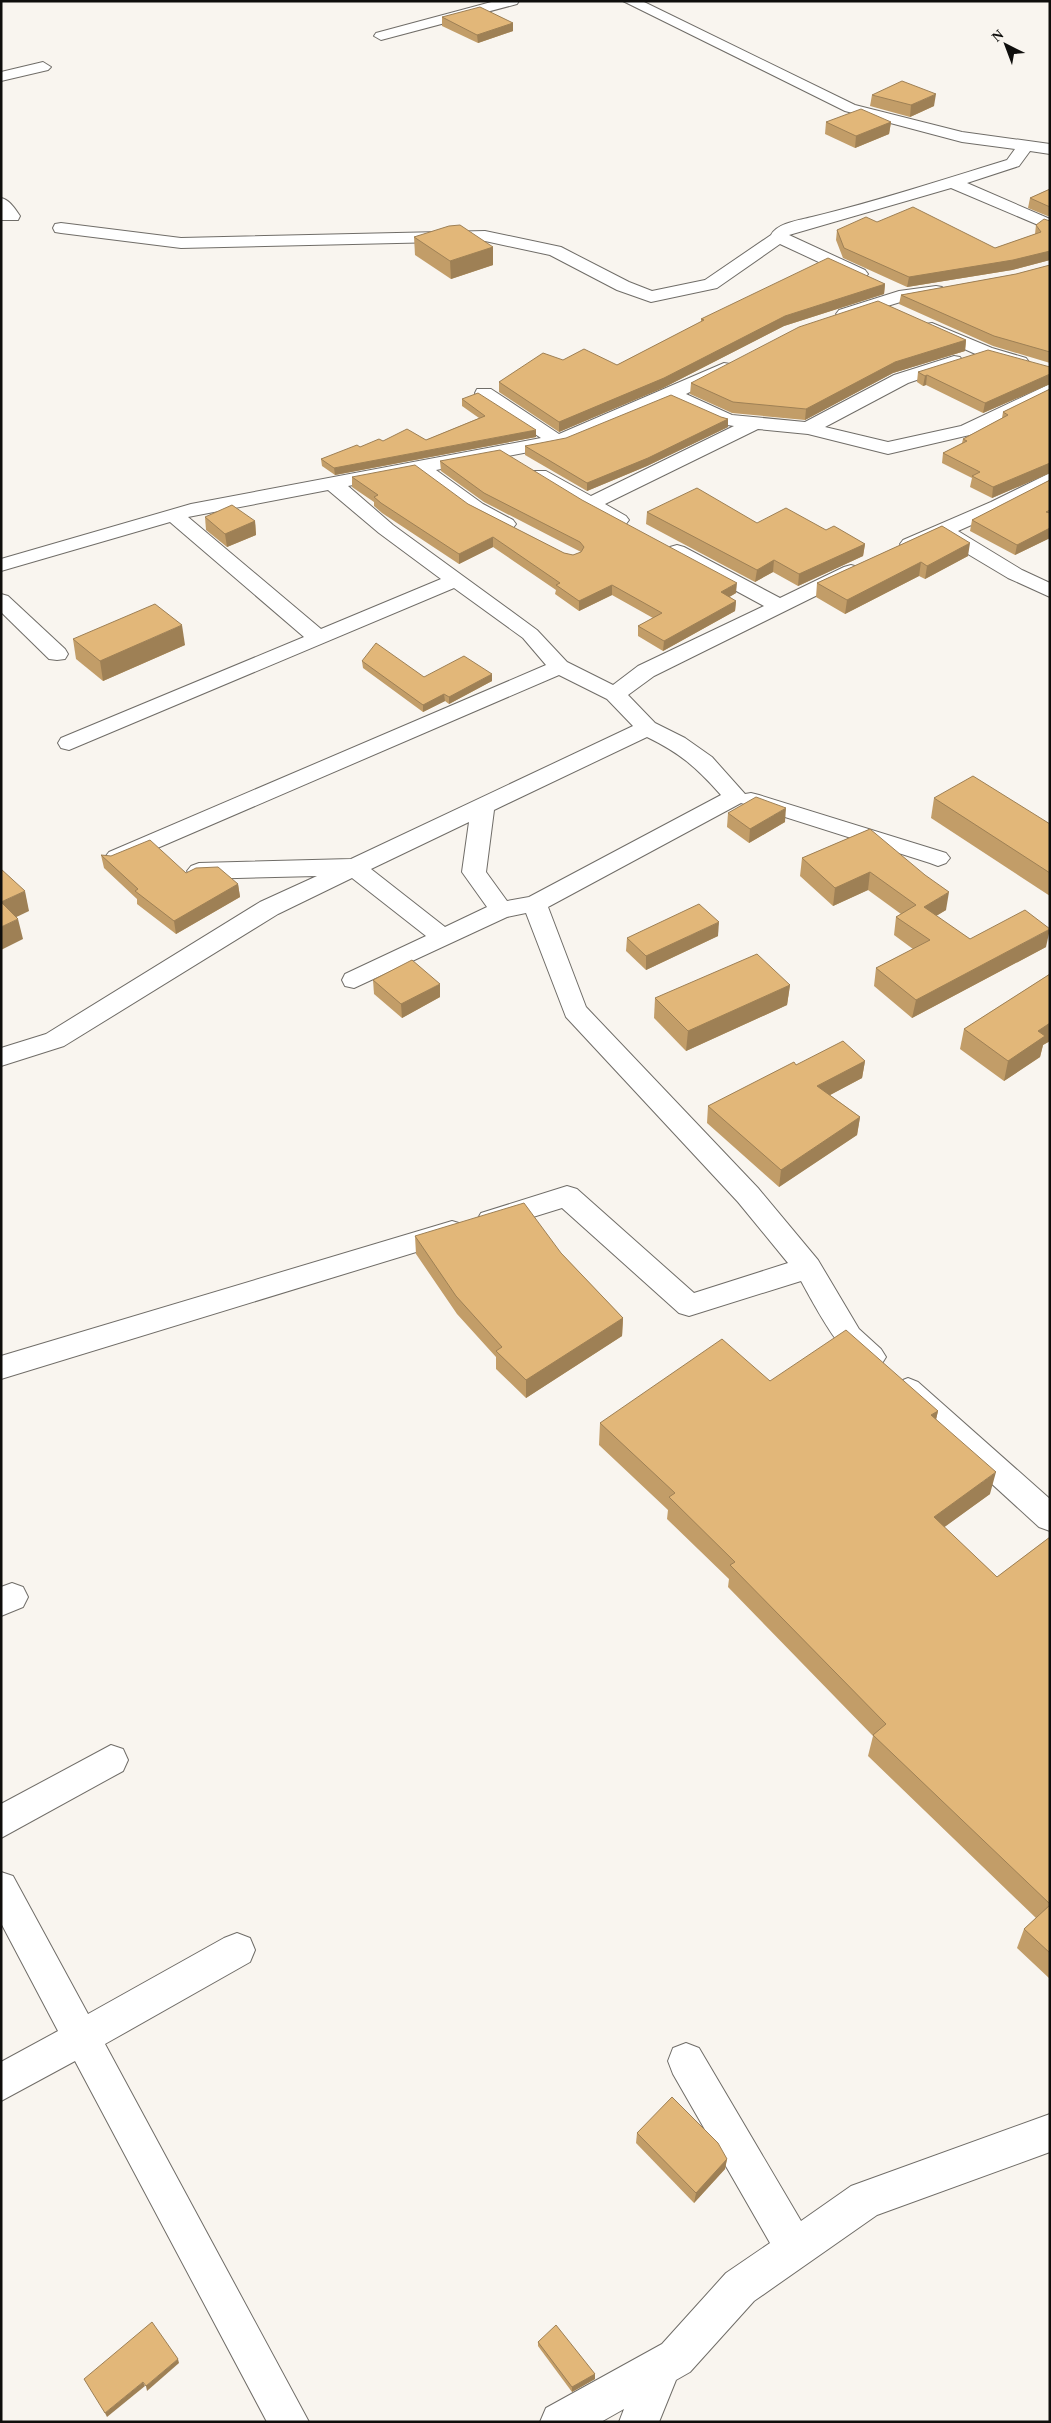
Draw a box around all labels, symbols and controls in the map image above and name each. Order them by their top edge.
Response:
north arrow [981,20,1031,70]
text: N [989,27,1006,45]

